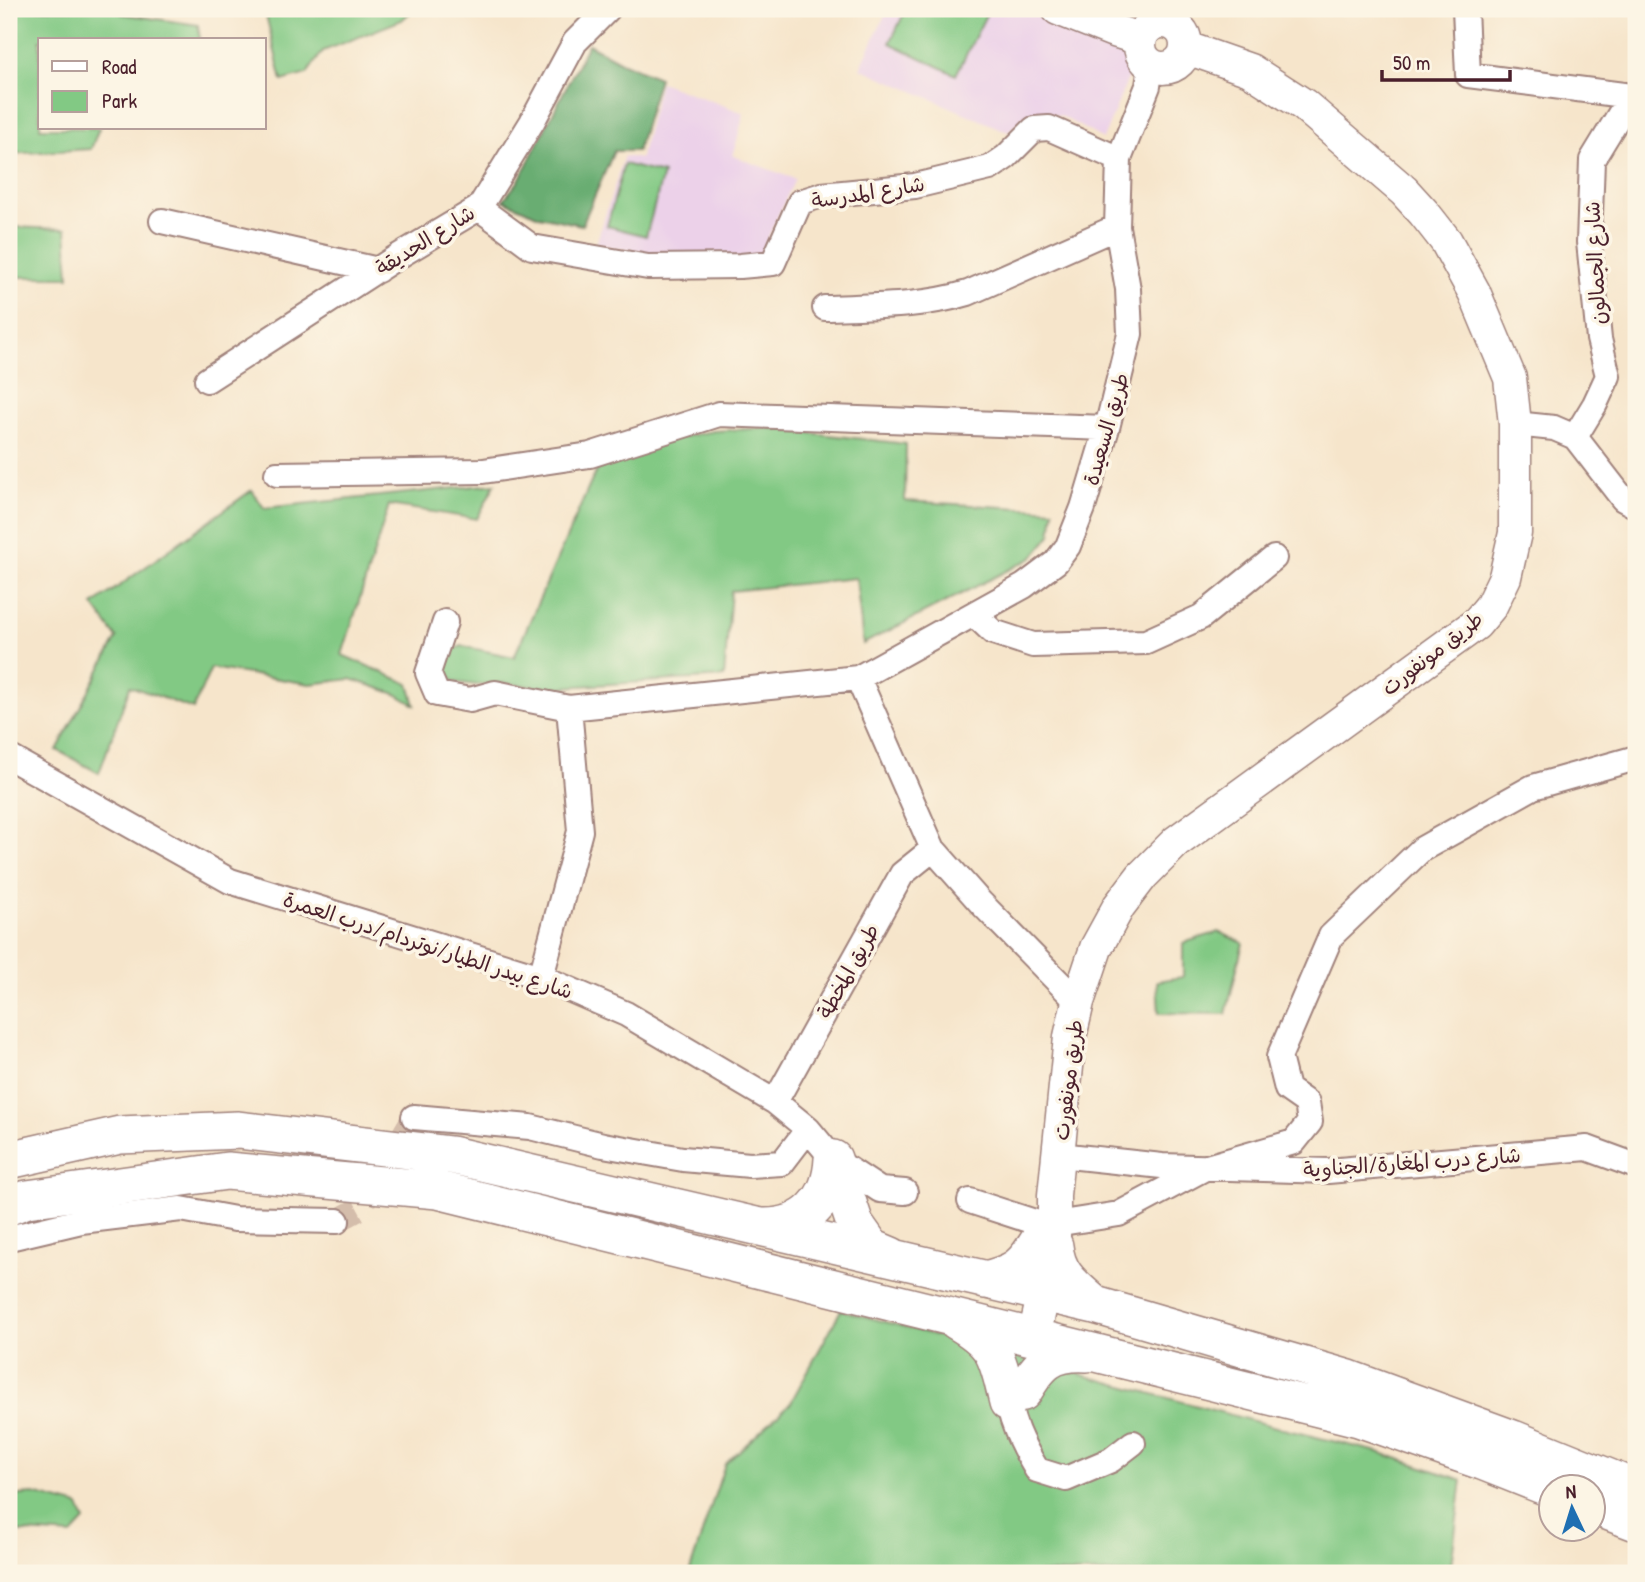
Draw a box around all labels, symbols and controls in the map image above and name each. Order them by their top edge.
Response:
legend [38,38,266,130]
scale bar [1382,38,1510,82]
text: 50 m [1393,48,1430,77]
text: Road [102,52,136,81]
text: Park [102,86,137,115]
street label: شارع المدرسة [809,169,927,216]
street label: شارع الحديقة [370,198,481,283]
street label: شارع الجمالون [1577,201,1614,325]
street label: طريق السعيدة [1076,369,1136,489]
street label: طريق مونفورت [1375,604,1489,702]
street label: شارع بيدر الطيار/نوتردام/درب العمرة [279,884,577,1007]
street label: طريق المخطة [810,918,886,1024]
street label: طريق مونفورت [1046,1018,1090,1142]
street label: شارع درب المغارة/الجناوية [1302,1140,1522,1185]
north arrow [1536,1474,1606,1544]
text: N [1565,1478,1577,1504]

